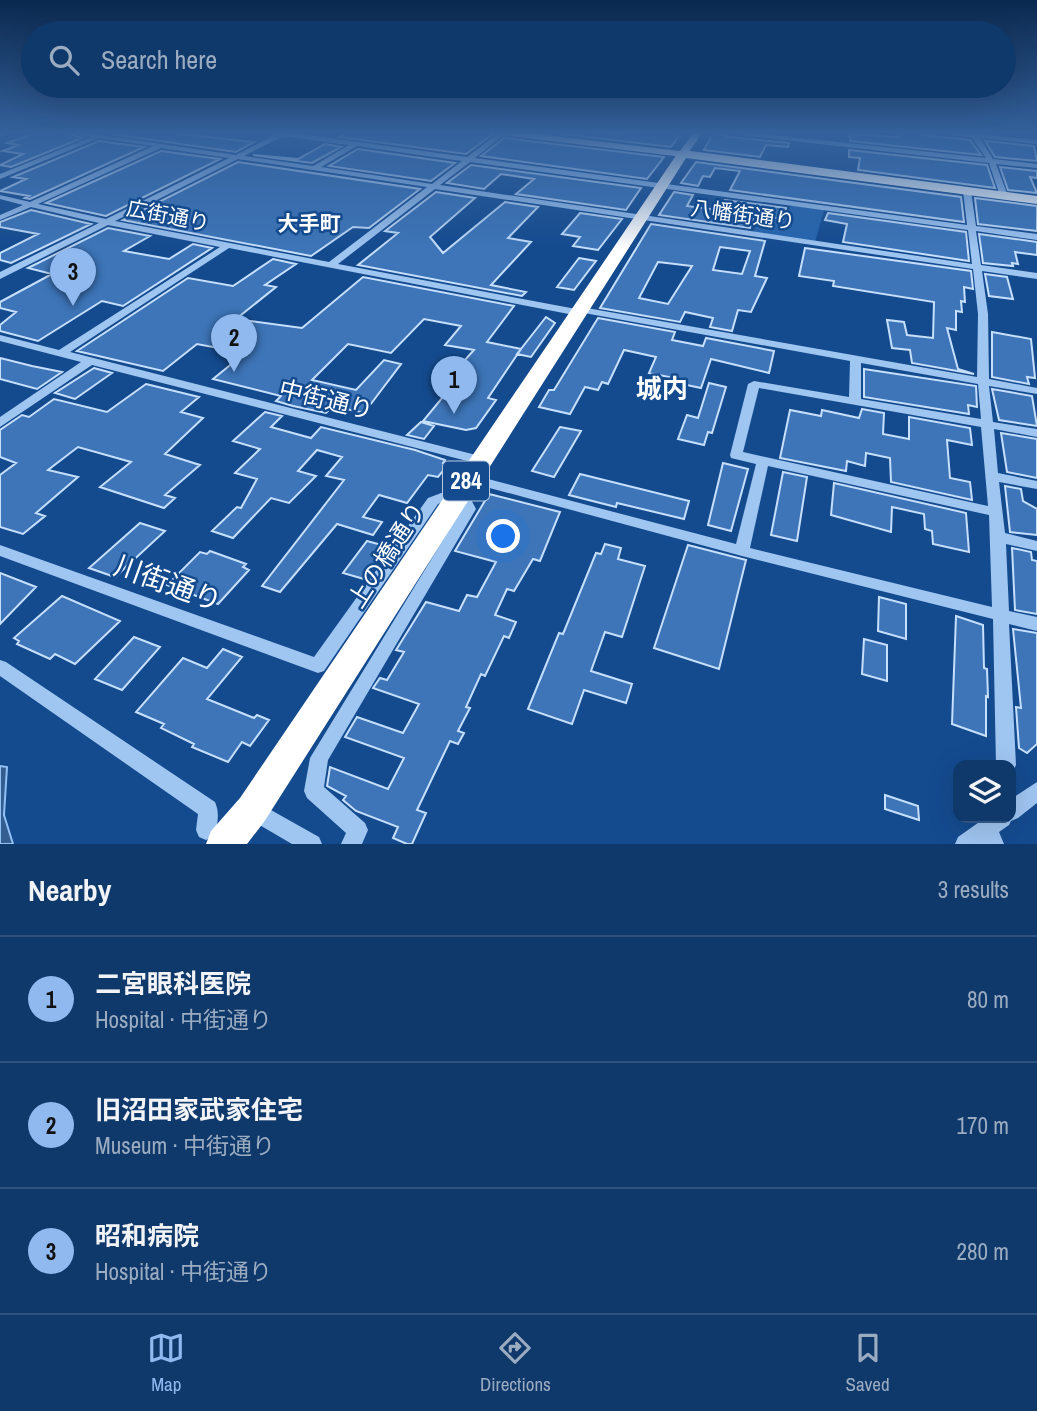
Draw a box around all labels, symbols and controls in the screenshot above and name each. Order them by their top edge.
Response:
search box [21,21,1016,98]
icon: search [45,41,83,79]
text: Search here [101,42,217,77]
street label: 広街通り [124,193,212,238]
street label: 八幡街通り [689,193,797,236]
district label: 大手町 [278,209,341,238]
pin: 3 [50,248,96,306]
pin: 2 [211,314,257,372]
pin: 1 [431,356,477,414]
district label: 城内 [636,371,688,406]
street label: 中街通り [276,372,377,426]
road number: 284 [443,461,489,500]
street label: 上の橋通り [340,495,432,613]
your location [486,519,520,553]
street label: 川街通り [109,546,227,620]
map controls [953,760,1016,823]
button: layers [953,760,1016,823]
text: Nearby [28,870,111,910]
text: 3 results [938,874,1009,905]
text: 二宮眼科医院 [95,966,251,1001]
text: 1 [46,984,56,1015]
text: 80 m [967,984,1009,1015]
text: Hospital · 中街通り [95,1004,272,1035]
text: 旧沼田家武家住宅 [95,1092,303,1127]
text: 2 [46,1110,56,1141]
text: 170 m [957,1110,1009,1141]
text: Museum · 中街通り [95,1130,275,1161]
text: 昭和病院 [95,1218,199,1253]
text: 3 [46,1236,56,1267]
text: 280 m [957,1236,1009,1267]
text: Hospital · 中街通り [95,1256,272,1287]
tab: Map [147,1329,185,1397]
tab: Directions [480,1329,551,1397]
tab: Saved [846,1329,890,1397]

